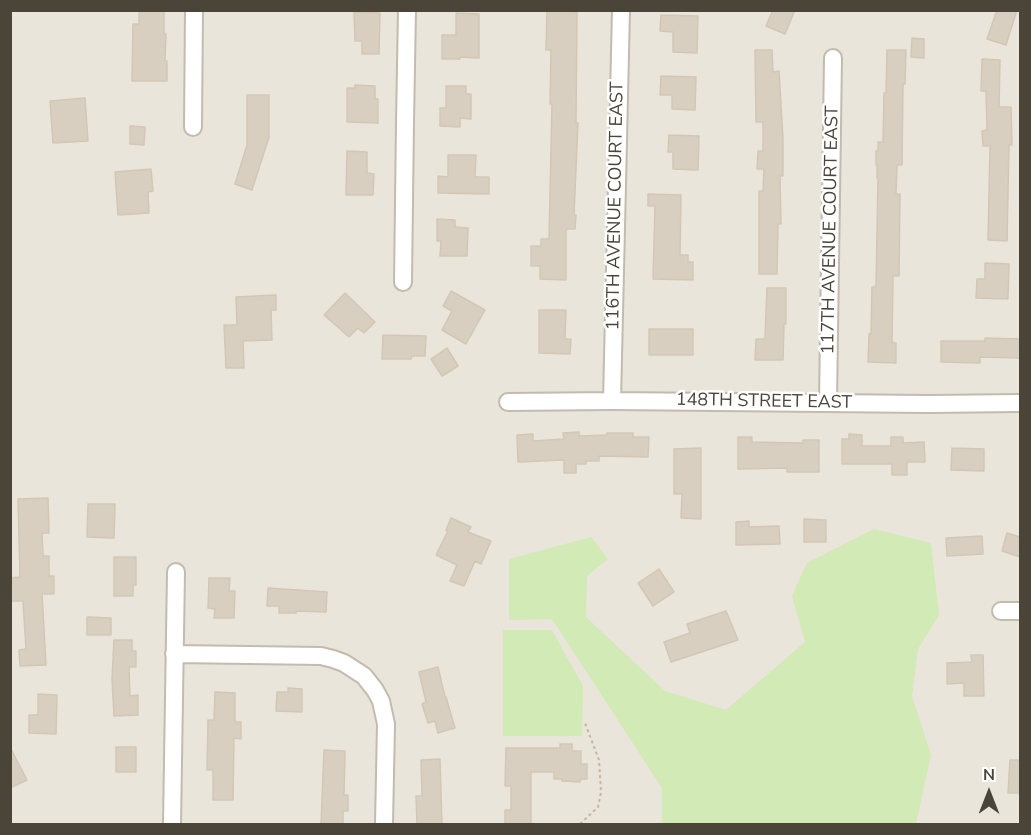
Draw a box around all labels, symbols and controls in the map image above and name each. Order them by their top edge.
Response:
street label: 116TH AVENUE COURT EAST [603,81,629,331]
street label: 117TH AVENUE COURT EAST [818,105,844,355]
street label: 148TH STREET EAST [676,390,852,414]
north arrow [959,763,1019,823]
text: N [983,764,995,786]

